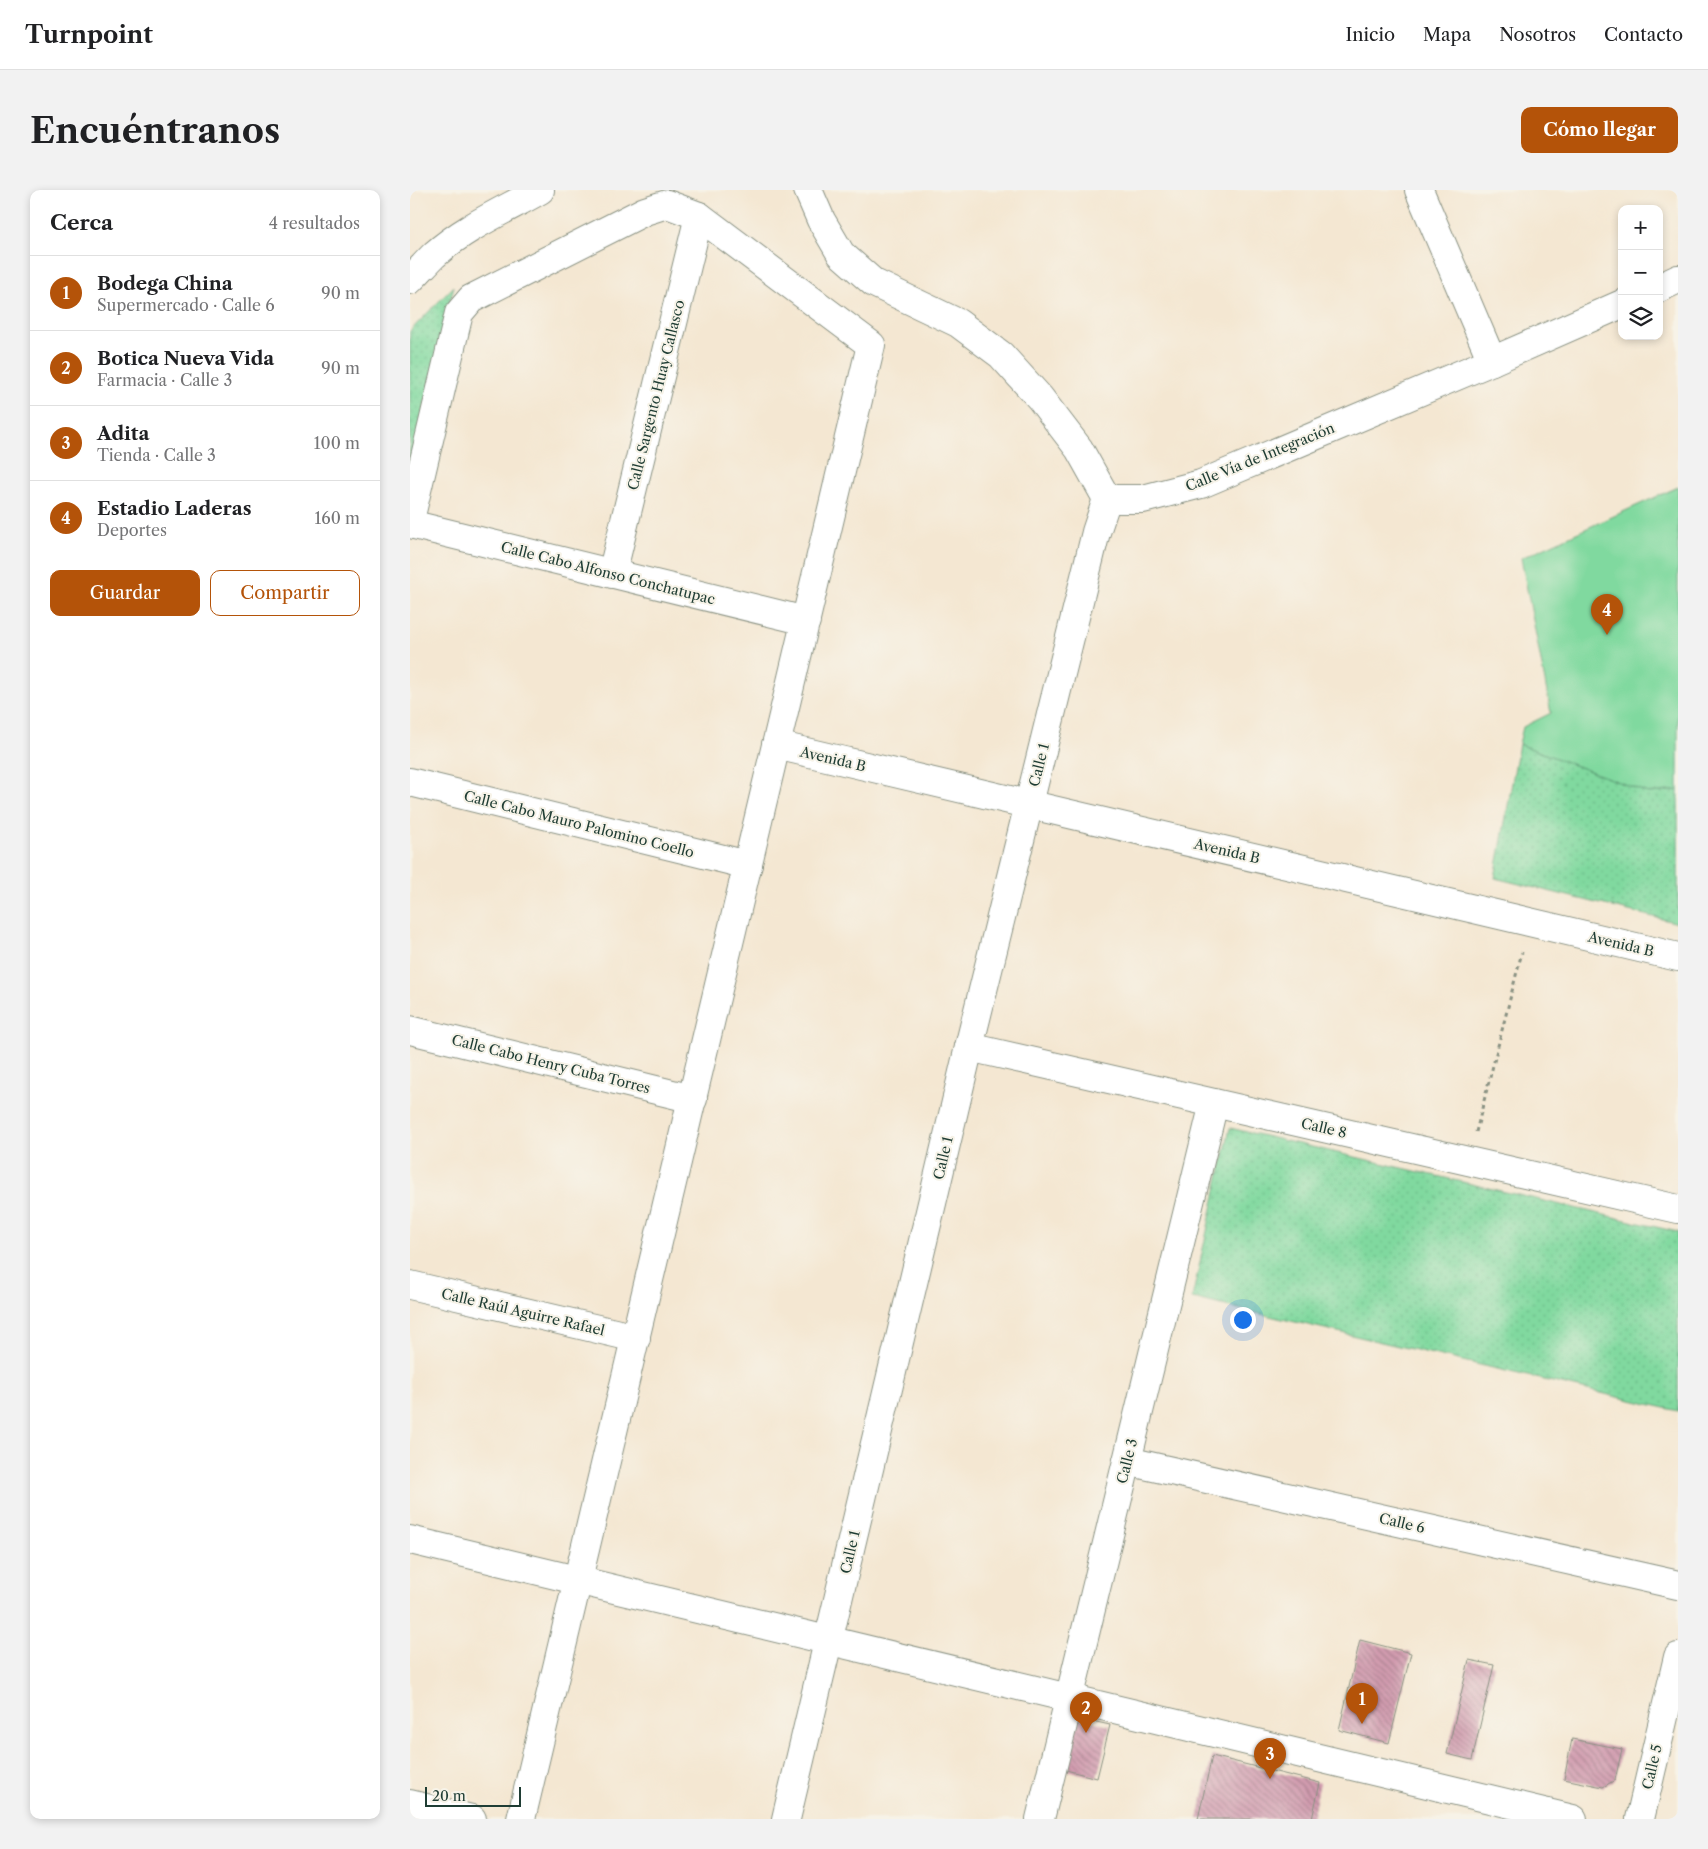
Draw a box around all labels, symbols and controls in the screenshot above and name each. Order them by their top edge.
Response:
text: Turnpoint [25,20,153,49]
text: Inicio [1346,24,1395,46]
text: Mapa [1423,24,1471,46]
text: Nosotros [1499,24,1576,46]
text: Contacto [1604,24,1683,46]
button: Cómo llegar [1521,107,1678,153]
text: Encuéntranos [30,109,280,152]
map controls [1618,205,1663,340]
button: + [1618,205,1663,250]
text: Cerca [50,210,113,235]
text: 4 resultados [269,213,360,233]
button: − [1618,250,1663,295]
text: Bodega China [97,272,233,295]
text: 1 [62,283,70,303]
text: 90 m [321,283,360,303]
text: Supermercado · Calle 6 [97,295,275,315]
button: layers [1618,295,1663,340]
street label: Calle Sargento Huay Callasco [624,298,688,492]
text: Botica Nueva Vida [97,347,274,370]
text: 2 [61,358,71,378]
text: 90 m [321,358,360,378]
text: Farmacia · Calle 3 [97,370,232,390]
street label: Calle Vía de Integración [1183,419,1337,495]
text: Adita [97,422,149,445]
text: 3 [61,433,71,453]
text: 100 m [314,433,360,453]
text: Tienda · Calle 3 [97,445,216,465]
text: Estadio Laderas [97,497,251,520]
text: 4 [61,508,71,528]
text: 160 m [315,508,360,528]
text: Deportes [97,520,167,540]
street label: Calle Cabo Alfonso Conchatupac [499,538,717,608]
button: Guardar [50,570,200,616]
button: Compartir [210,570,360,616]
pin: 4 [1591,594,1623,635]
street label: Calle 1 [1025,741,1053,789]
street label: Avenida B [797,742,868,775]
street label: Calle Cabo Mauro Palomino Coello [462,787,696,861]
street label: Avenida B [1191,834,1262,867]
street label: Avenida B [1585,927,1656,960]
street label: Calle Cabo Henry Cuba Torres [450,1031,652,1097]
street label: Calle 8 [1299,1114,1349,1142]
street label: Calle 1 [929,1134,957,1181]
street label: Calle Raúl Aguirre Rafael [440,1284,606,1340]
your location [1230,1307,1256,1333]
street label: Calle 3 [1113,1437,1141,1485]
street label: Calle 6 [1377,1509,1427,1537]
street label: Calle 1 [836,1528,864,1575]
pin: 1 [1346,1683,1378,1724]
pin: 2 [1070,1692,1102,1733]
pin: 3 [1254,1738,1286,1779]
street label: Calle 5 [1638,1743,1666,1791]
scale bar [425,1784,521,1807]
text: 20 m [432,1787,466,1805]

